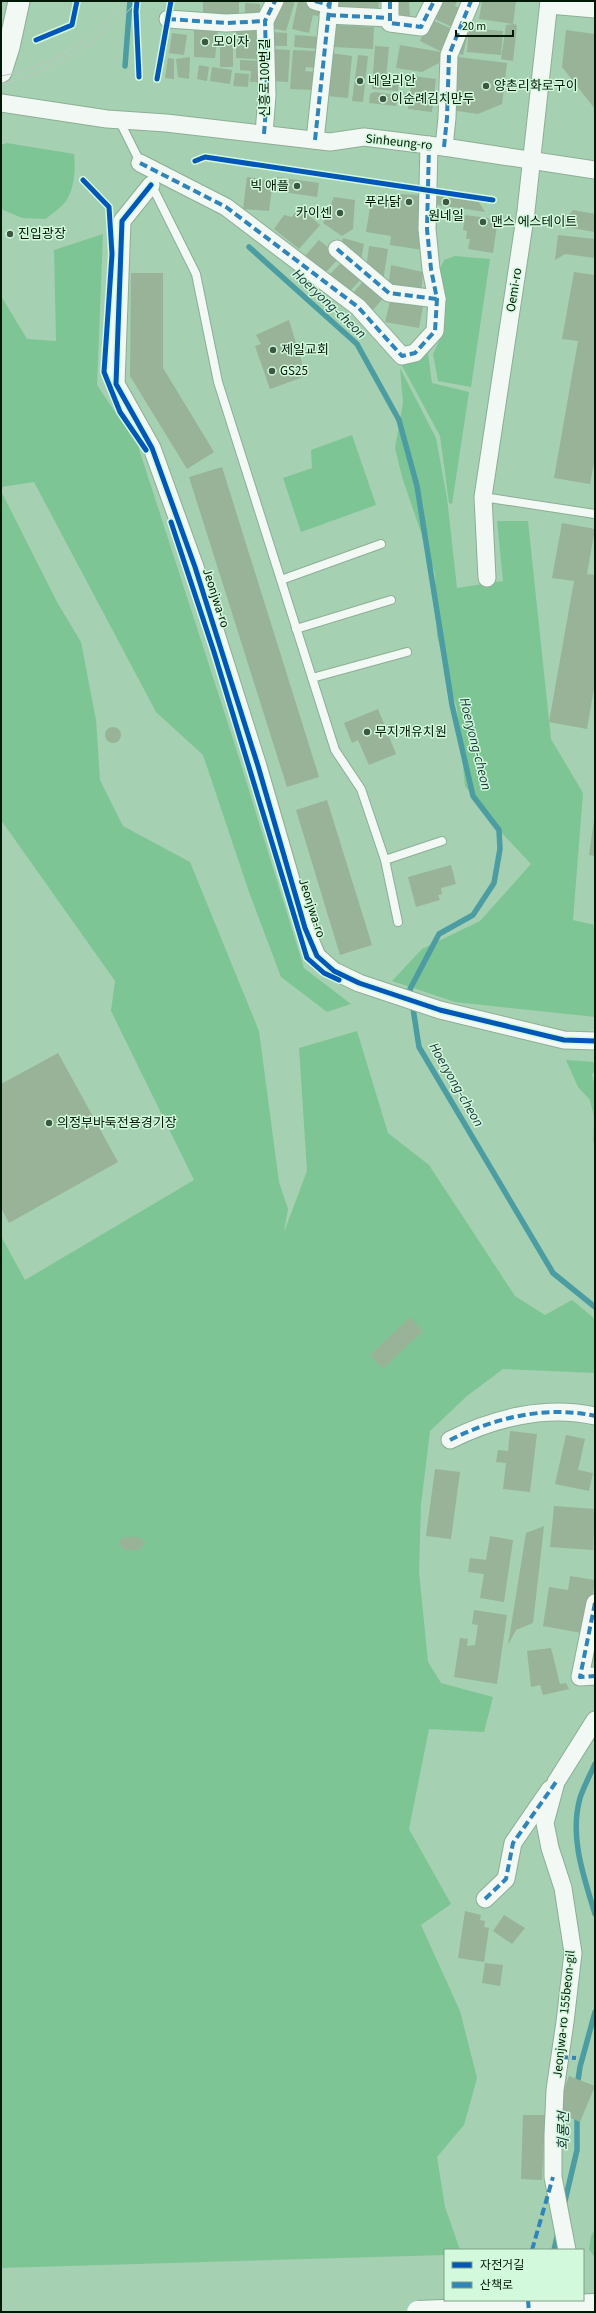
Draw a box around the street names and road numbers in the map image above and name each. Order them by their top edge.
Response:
street label: 신흥로100번길 [256,38,274,118]
street label: Sinheung-ro [365,130,433,154]
street label: Oemi-ro [502,267,526,313]
street label: Jeonjwa-ro [198,566,234,630]
street label: Jeonjwa-ro [294,876,330,940]
street label: Jeonjwa-ro 155beon-gil [548,1949,580,2079]

